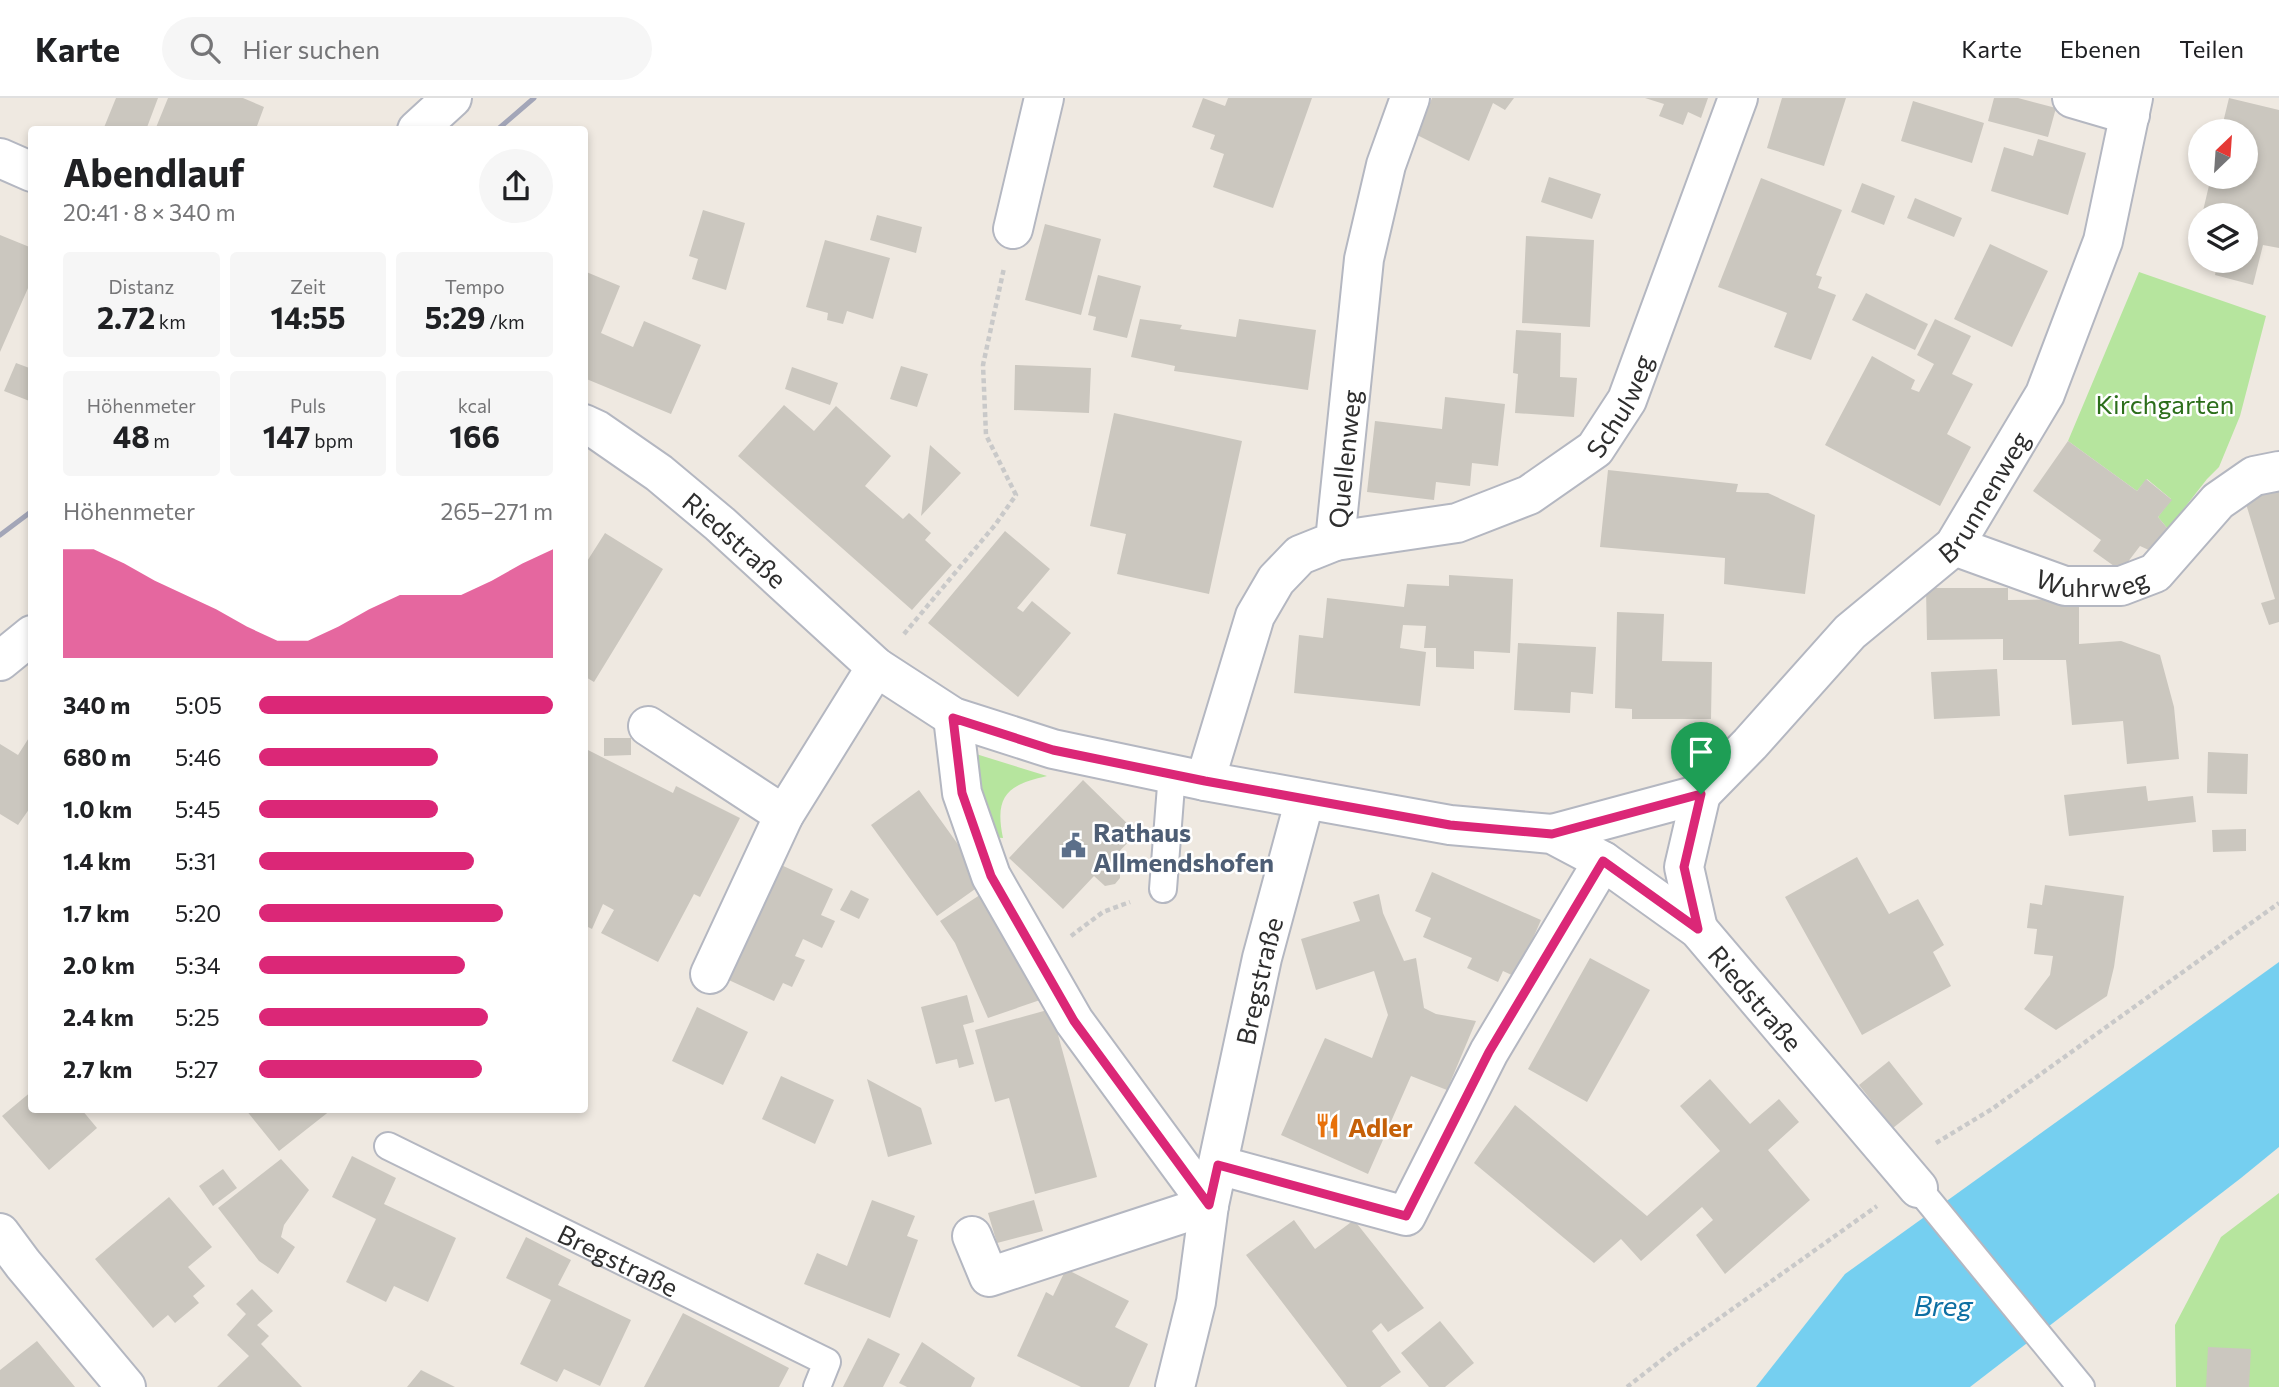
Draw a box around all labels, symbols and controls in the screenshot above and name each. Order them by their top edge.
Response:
search box [162,17,652,80]
text: Karte [35,28,120,69]
icon: search [186,29,224,67]
text: Hier suchen [242,33,380,64]
text: Karte [1961,34,2022,63]
text: Ebenen [2060,34,2141,63]
text: Teilen [2179,34,2244,63]
north arrow [2188,119,2258,189]
map controls [2188,119,2258,273]
text: Abendlauf [63,148,245,195]
button: share [479,149,553,223]
text: 20:41 · 8 × 340 m [63,198,236,226]
button: layers [2188,203,2258,273]
text: Distanz [109,275,174,298]
text: Zeit [290,275,326,298]
text: Tempo [445,275,505,298]
text: 2.72 [97,298,155,335]
text: 14:55 [271,298,345,335]
text: 5:29 [425,298,486,335]
text: km [155,310,186,333]
text: /km [486,310,525,333]
street label: Schulweg [1579,350,1658,463]
street label: Quellenweg [1321,388,1366,530]
park label: Kirchgarten [2096,388,2234,419]
text: Höhenmeter [87,394,196,417]
text: Puls [290,394,326,417]
text: kcal [458,394,492,417]
text: 48 [113,417,150,454]
text: 147 [263,417,311,454]
text: 166 [449,417,500,454]
street label: Brunnenweg [1931,425,2035,568]
text: m [150,429,170,452]
text: bpm [311,429,353,452]
street label: Riedstraße [677,485,794,594]
text: Höhenmeter [63,497,195,525]
text: 265–271 m [440,497,553,525]
street label: Wuhrweg [2032,561,2152,602]
text: 340 m [63,691,130,719]
text: 5:05 [175,691,222,719]
pin [1671,722,1731,794]
icon: arrive [1682,733,1720,771]
text: 680 m [63,743,131,771]
text: 5:46 [175,743,221,771]
text: 1.0 km [63,795,132,823]
text: 5:45 [175,795,221,823]
place label: Rathaus Allmendshofen [1093,816,1274,877]
public building icon: Rathaus Allmendshofen [1059,832,1087,860]
text: 1.4 km [63,847,131,875]
text: 5:31 [175,847,217,875]
text: 1.7 km [63,899,130,927]
text: 5:20 [175,899,221,927]
street label: Bregstraße [1228,913,1288,1047]
street label: Riedstraße [1703,939,1810,1057]
text: 2.0 km [63,951,135,979]
text: 5:34 [175,951,221,979]
text: 2.4 km [63,1003,134,1031]
text: 5:25 [175,1003,220,1031]
text: 2.7 km [63,1055,132,1083]
text: 5:27 [175,1055,218,1083]
place label: Adler [1348,1111,1413,1142]
restaurant icon: Adler [1314,1112,1342,1140]
street label: Bregstraße [553,1217,684,1302]
water label: Breg [1914,1288,1974,1322]

